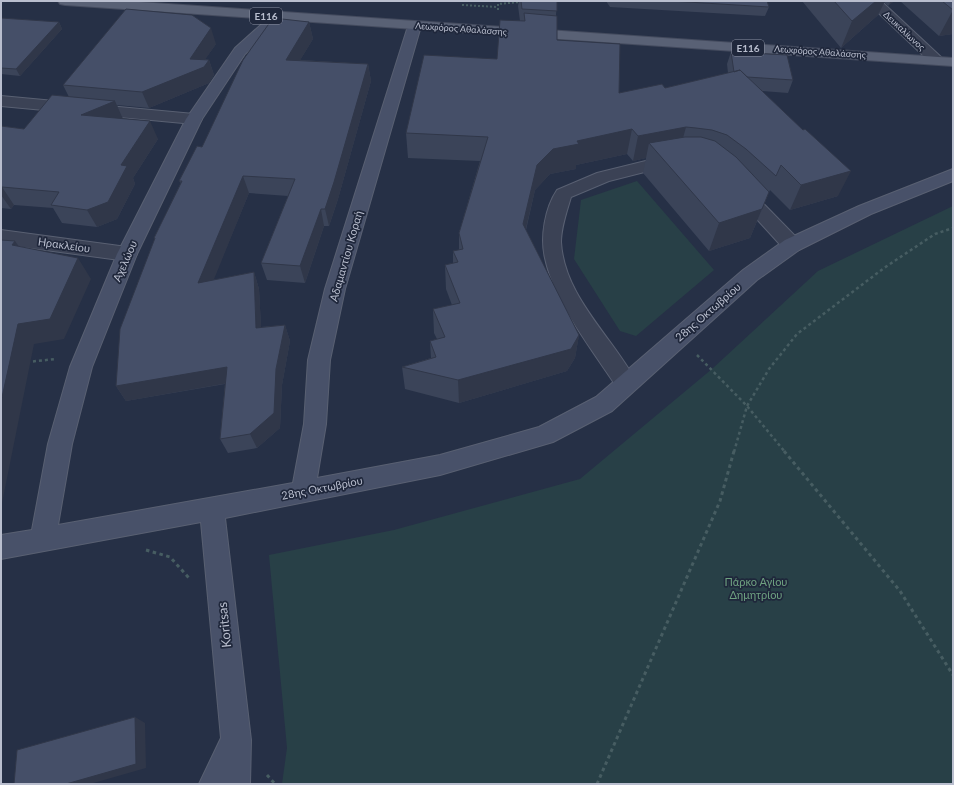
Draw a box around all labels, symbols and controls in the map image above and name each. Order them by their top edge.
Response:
road number: E116 [250,8,282,24]
street label: Δευκαλίωνος [881,9,928,53]
street label: Λεωφόρος Αθαλάσσης [415,20,508,37]
road number: E116 [732,40,764,56]
street label: Λεωφόρος Αθαλάσσης [774,43,867,60]
street label: Αδαμαντίου Κοραή [326,209,365,303]
street label: Ηρακλείου [37,234,91,255]
street label: Αχελώου [110,238,139,283]
street label: 28ης Οκτωβρίου [672,280,743,344]
street label: 28ης Οκτωβρίου [280,473,364,502]
park label: Πάρκο Αγίου Δημητρίου [725,575,787,601]
street label: Koritsas [214,601,234,649]

